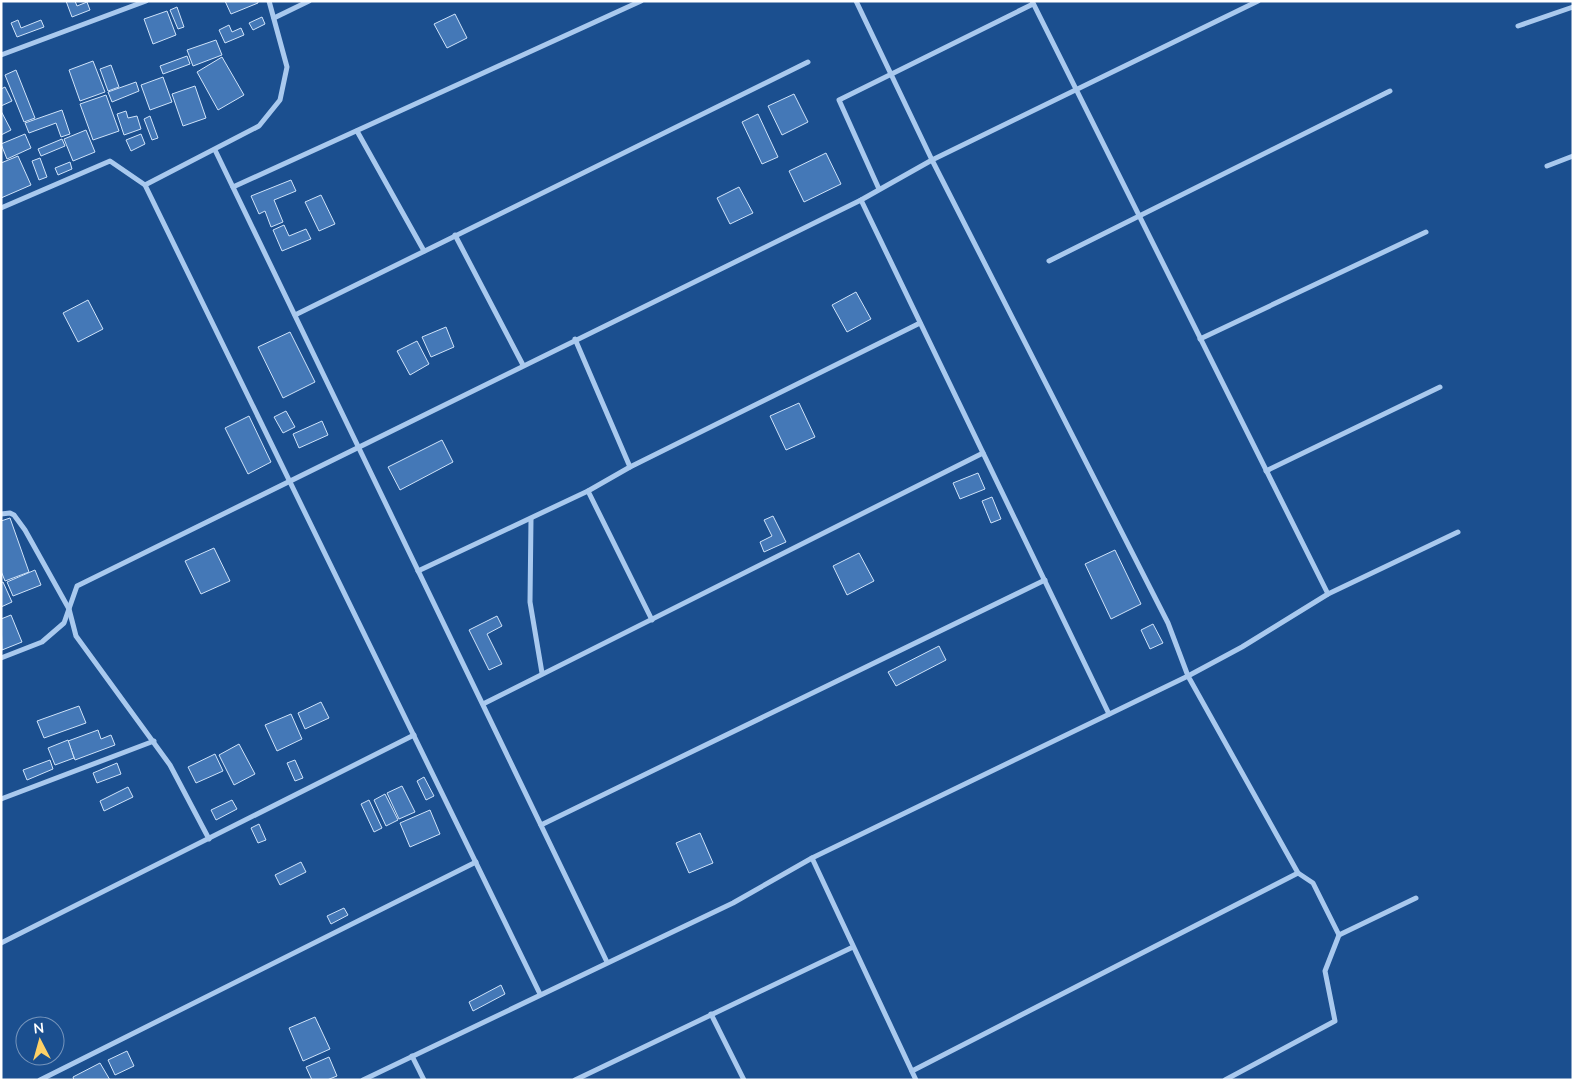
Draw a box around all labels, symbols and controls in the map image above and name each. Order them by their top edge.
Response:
north arrow [15,1016,65,1066]
text: N [32,1019,45,1038]

